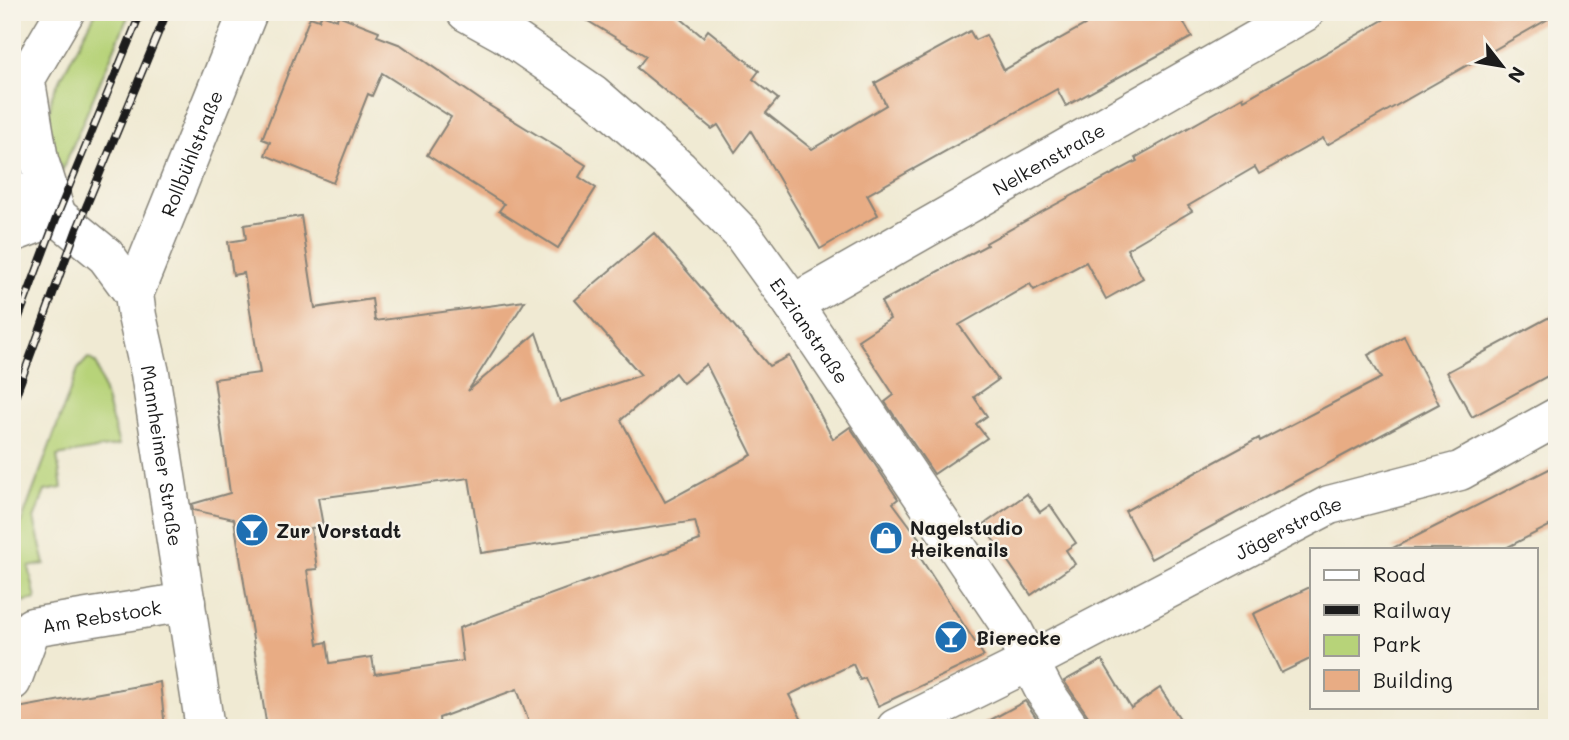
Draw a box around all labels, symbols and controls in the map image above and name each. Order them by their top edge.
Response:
north arrow [1468,32,1538,102]
text: N [1503,62,1531,88]
street label: Rollbühlstraße [154,86,228,220]
street label: Nelkenstraße [988,116,1109,200]
street label: Enzianstraße [765,272,855,388]
street label: Mannheimer Straße [136,362,189,548]
street label: Jägerstraße [1230,490,1344,565]
bar icon: Zur Vorstadt [233,511,271,549]
place label: Nagelstudio Heikenails [910,515,1023,562]
place label: Zur Vorstadt [276,518,401,543]
shop icon: Nagelstudio Heikenails [867,519,905,557]
legend [1310,548,1538,708]
text: Road [1373,560,1425,587]
street label: Am Rebstock [40,594,163,638]
text: Railway [1373,596,1452,623]
bar icon: Bierecke [932,618,970,656]
place label: Bierecke [976,625,1061,650]
text: Park [1373,630,1421,657]
text: Building [1373,666,1453,693]

